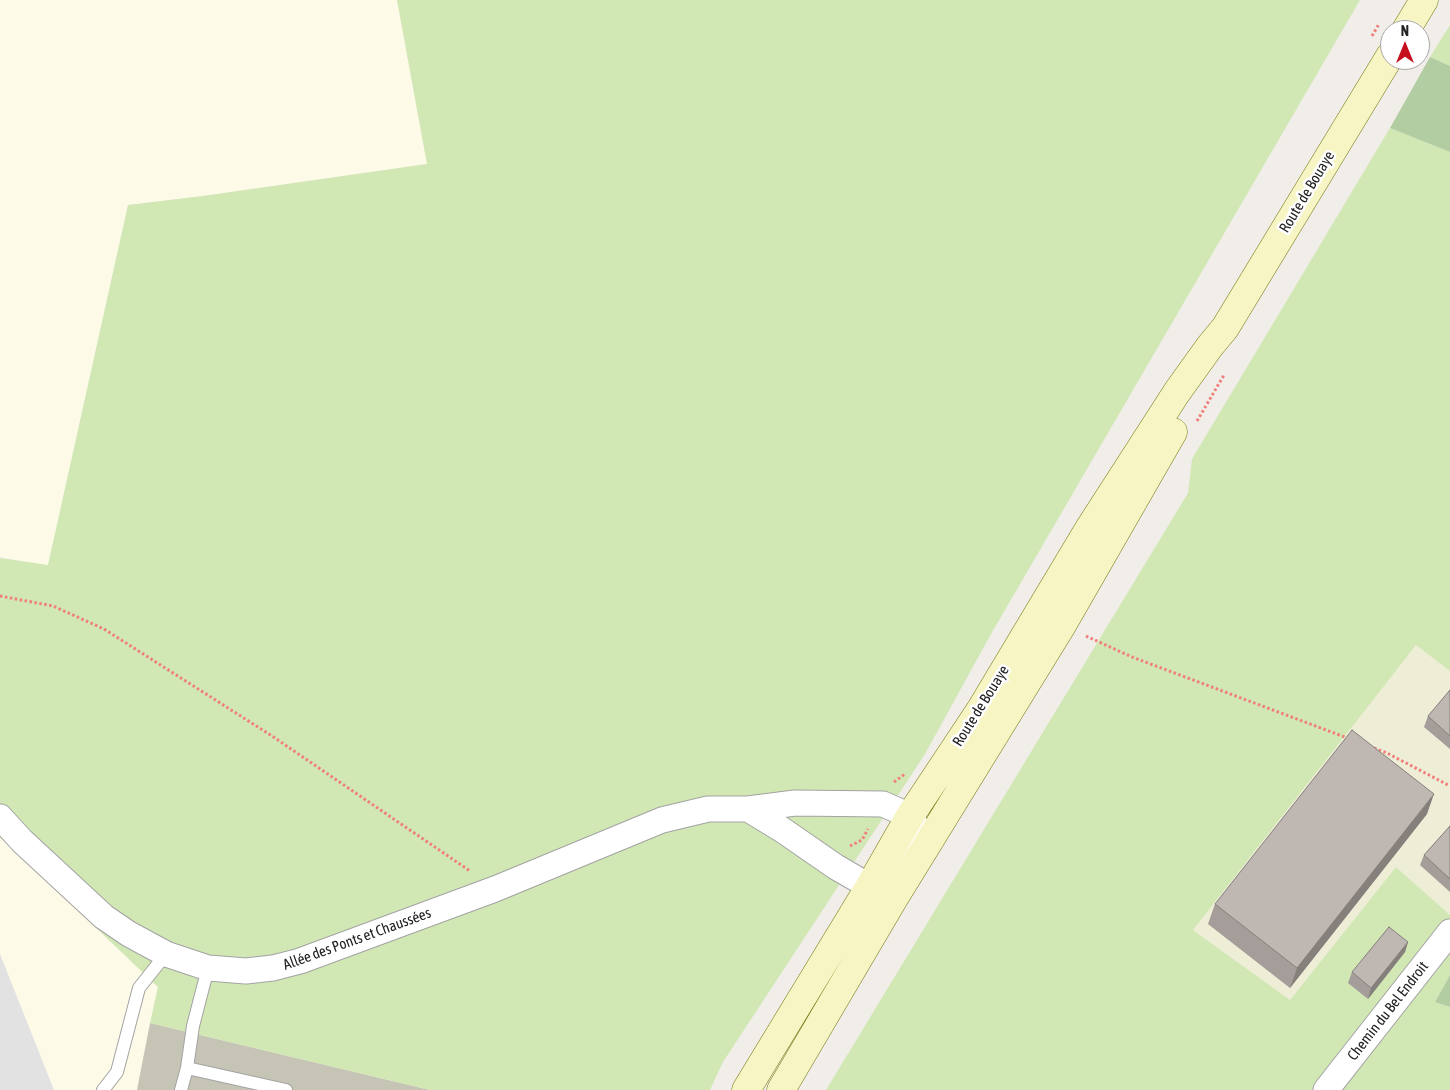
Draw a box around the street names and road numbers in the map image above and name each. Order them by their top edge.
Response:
street label: Route de Bouaye [1276,148,1338,236]
street label: Route de Bouaye [949,662,1013,750]
street label: Allée des Ponts et Chaussées [281,904,433,974]
street label: Chemin du Bel Endroit [1344,958,1432,1064]

